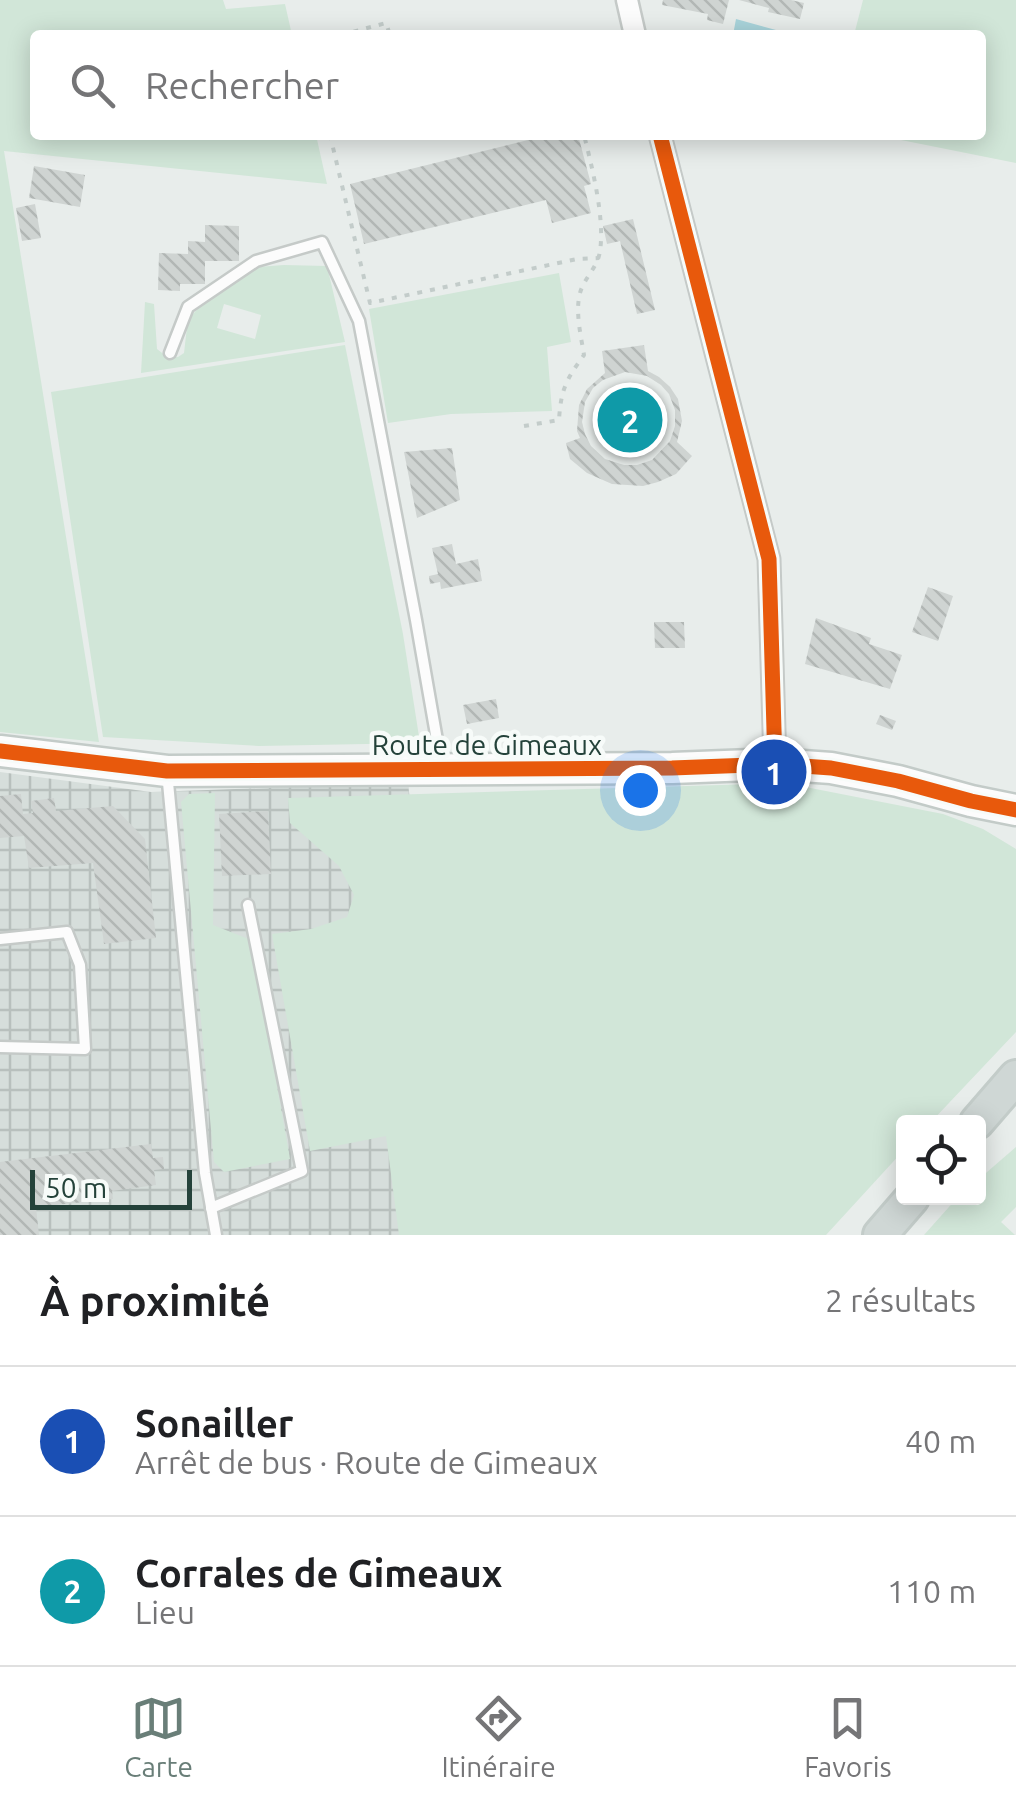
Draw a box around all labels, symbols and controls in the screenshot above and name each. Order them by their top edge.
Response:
search box [30,30,986,140]
icon: search [65,58,120,113]
text: Rechercher [145,64,339,106]
pin: 2 [598,382,662,458]
street label: Route de Gimeaux [372,729,602,760]
pin: 1 [742,734,806,810]
your location [615,765,666,816]
map controls [896,1115,986,1205]
button: locate [896,1115,986,1205]
scale bar [30,1165,192,1210]
text: 50 m [45,1172,107,1203]
text: À proximité [40,1277,270,1324]
text: 2 résultats [825,1282,976,1318]
text: Sonailler [135,1402,293,1444]
text: 1 [63,1423,82,1459]
text: 40 m [905,1423,976,1459]
text: Arrêt de bus · Route de Gimeaux [135,1444,598,1480]
text: Corrales de Gimeaux [135,1552,502,1594]
text: 2 [63,1573,82,1609]
text: 110 m [887,1573,976,1609]
text: Lieu [135,1594,195,1630]
tab: Carte [124,1691,193,1782]
tab: Itinéraire [441,1691,556,1782]
tab: Favoris [804,1691,892,1782]

